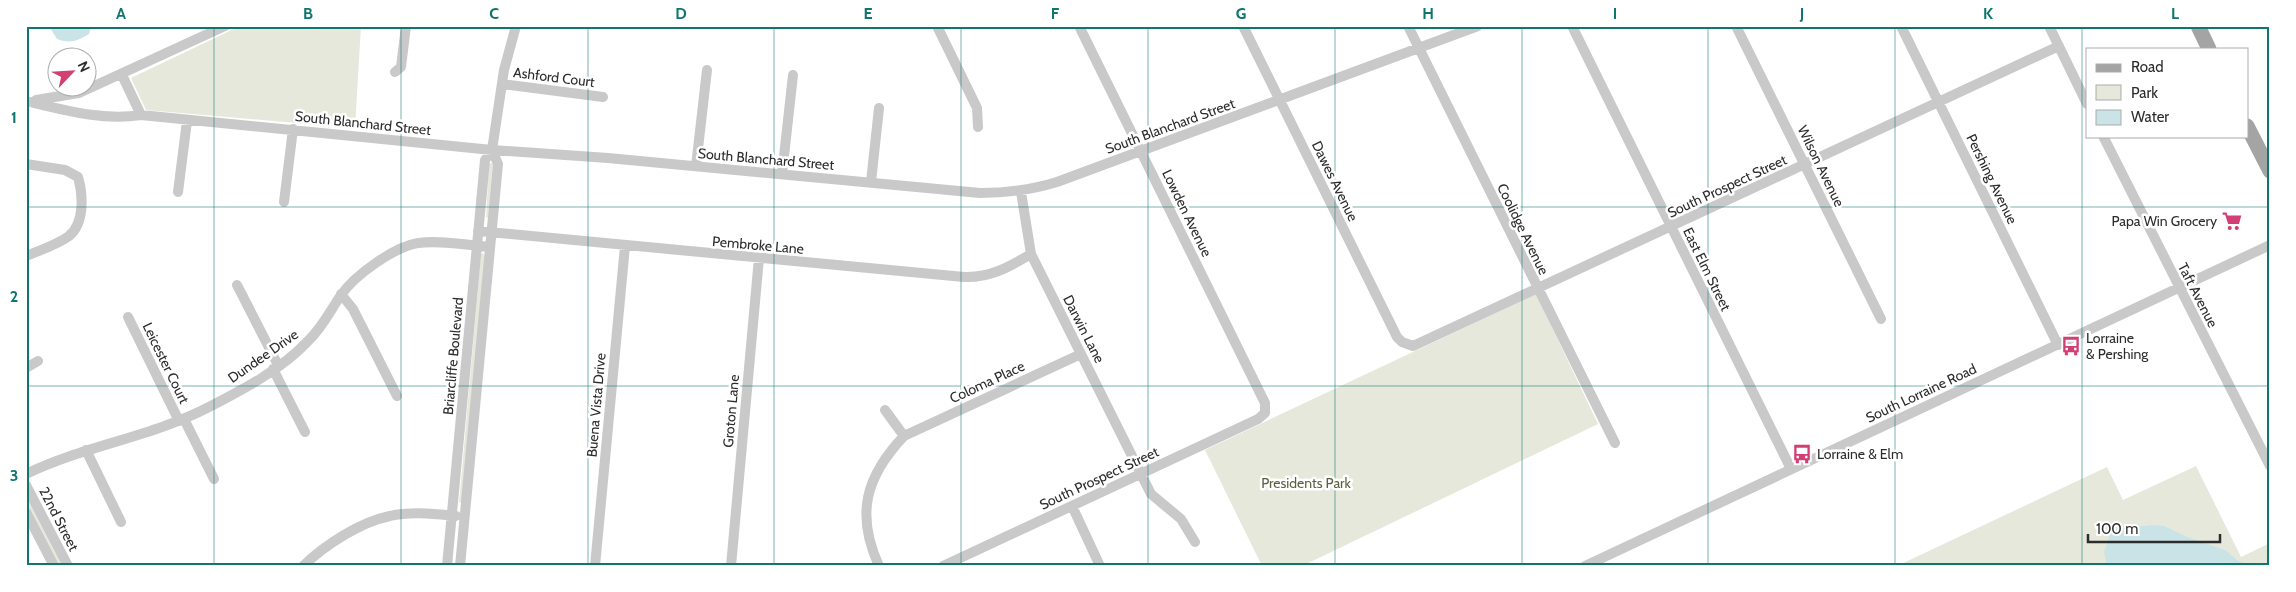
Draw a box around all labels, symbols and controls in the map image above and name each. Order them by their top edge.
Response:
text: A [116,4,126,23]
text: B [303,4,313,23]
text: C [489,4,499,23]
text: D [675,4,687,23]
text: E [863,4,873,23]
text: F [1051,4,1060,23]
text: G [1236,4,1246,23]
text: H [1422,4,1434,23]
text: I [1613,4,1617,23]
text: J [1799,4,1804,23]
text: K [1983,4,1993,23]
text: L [2171,4,2179,23]
north arrow [48,48,98,98]
legend [2086,48,2248,138]
text: N [74,58,94,75]
text: Road [2131,58,2164,76]
street label: Ashford Court [512,63,596,91]
text: Park [2131,84,2158,102]
street label: South Blanchard Street [1103,94,1238,158]
street label: South Blanchard Street [294,107,432,139]
text: 1 [11,108,17,127]
text: Water [2131,108,2169,126]
street label: Wilson Avenue [1794,122,1848,210]
street label: Pershing Avenue [1962,131,2022,227]
street label: Dawes Avenue [1308,138,1362,224]
street label: South Blanchard Street [697,144,835,174]
street label: South Prospect Street [1665,150,1790,222]
street label: Lowden Avenue [1158,166,1216,260]
street label: Coolidge Avenue [1493,180,1553,278]
supermarket icon: Papa Win Grocery [2221,210,2243,232]
place label: Papa Win Grocery [2111,212,2217,230]
street label: East Elm Street [1679,224,1735,314]
street label: Pembroke Lane [711,232,805,258]
street label: Taft Avenue [2174,260,2222,330]
text: 2 [10,287,18,306]
street label: Darwin Lane [1059,292,1109,366]
street label: Briarcliffe Boulevard [439,296,467,416]
street label: Leicester Court [139,319,194,407]
street label: Dundee Drive [224,325,302,387]
place label: Lorraine & Pershing [2086,329,2149,363]
bus stop icon: Lorraine & Pershing [2060,335,2082,357]
street label: Buena Vista Drive [582,352,610,458]
street label: Coloma Place [947,357,1027,407]
street label: South Lorraine Road [1863,359,1979,427]
street label: Groton Lane [719,374,743,448]
street label: South Prospect Street [1037,442,1162,514]
bus stop icon: Lorraine & Elm [1791,443,1813,465]
place label: Lorraine & Elm [1817,445,1903,463]
text: 3 [10,466,18,485]
park label: Presidents Park [1261,474,1352,492]
street label: 22nd Street [35,484,83,554]
scale bar [2088,512,2221,544]
text: 100 m [2096,520,2138,538]

